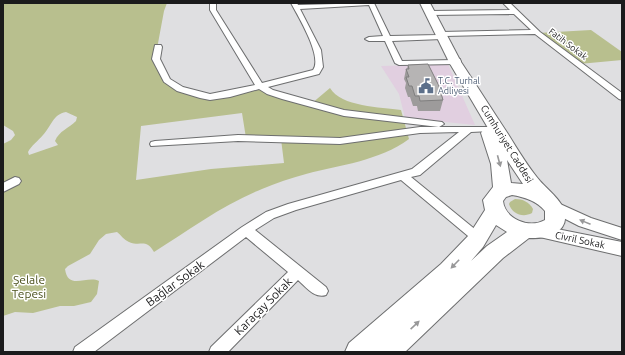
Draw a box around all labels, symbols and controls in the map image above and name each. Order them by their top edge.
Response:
street label: Fatih Sokak [547,26,590,62]
place label: T.C. Turhal Adliyesi [438,76,481,96]
public building icon: T.C. Turhal Adliyesi [417,77,435,95]
street label: Cumhuriyet Caddesi [479,103,535,185]
one-way arrow [497,155,503,167]
one-way arrow [578,218,590,224]
street label: Civril Sokak [554,229,606,251]
street label: Bağlar Sokak [143,257,207,309]
one-way arrow [450,259,460,269]
park label: Şelale Tepesi [12,273,46,300]
street label: Karaçay Sokak [232,275,294,337]
one-way arrow [410,321,420,330]

